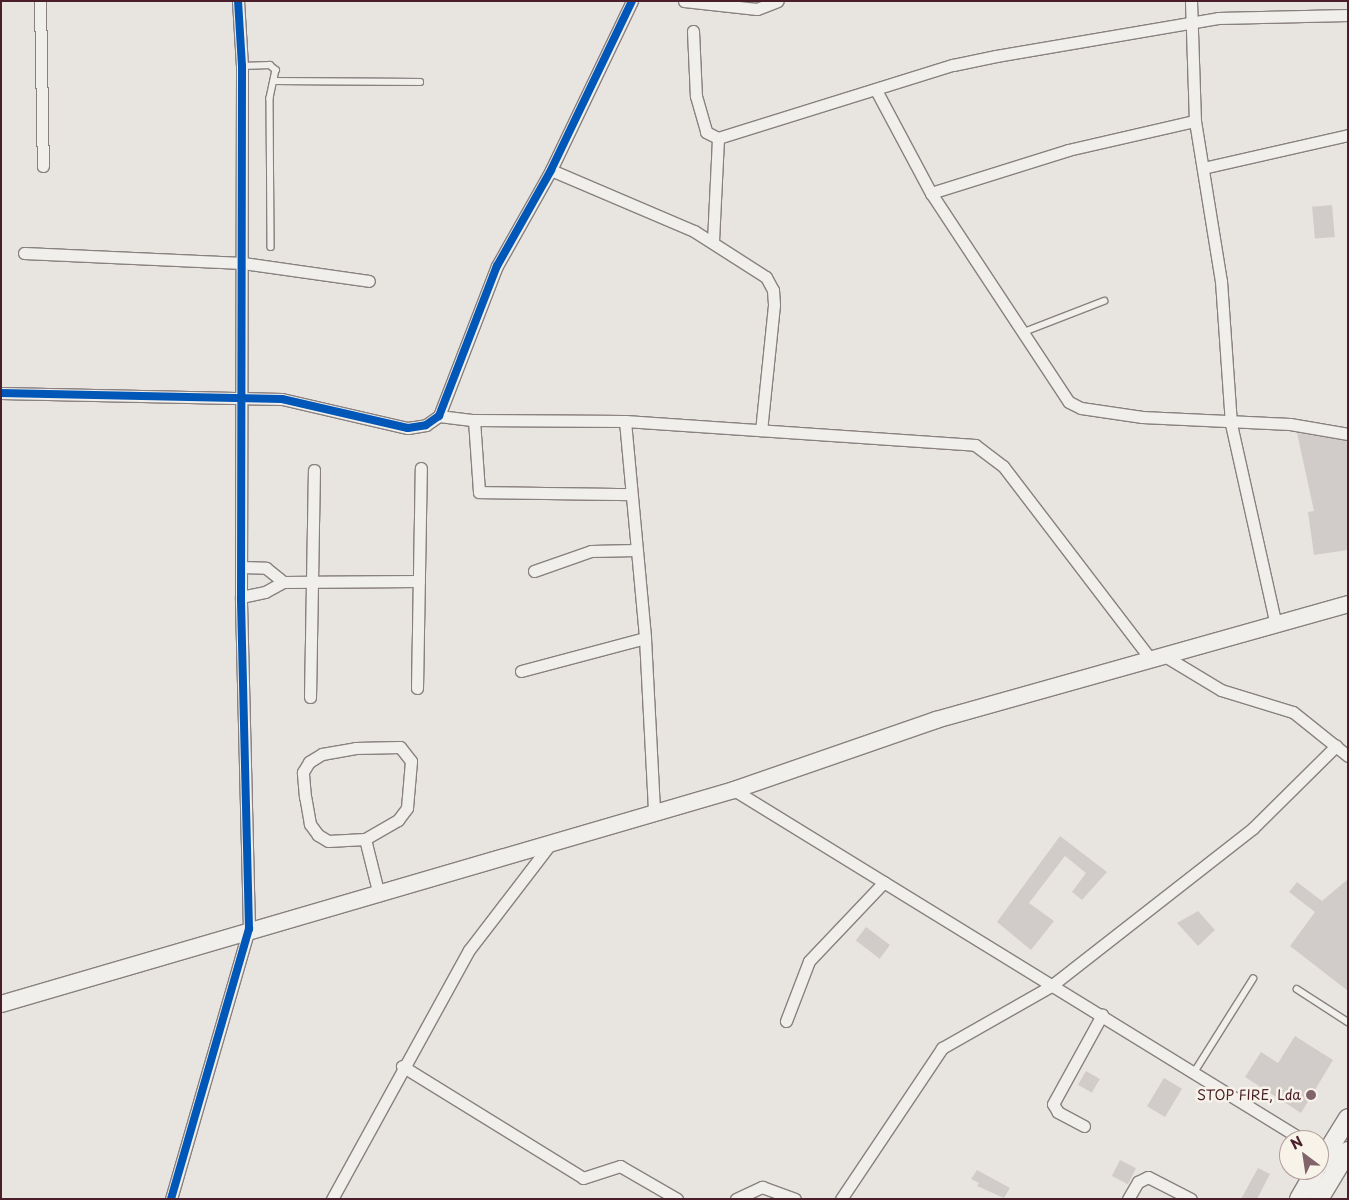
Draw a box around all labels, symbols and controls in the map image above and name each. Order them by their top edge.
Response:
place label: STOP FIRE, Lda [1195,1087,1301,1103]
marker: STOP FIRE, Lda [1305,1089,1317,1101]
north arrow [1279,1130,1329,1180]
text: N [1286,1131,1307,1154]

